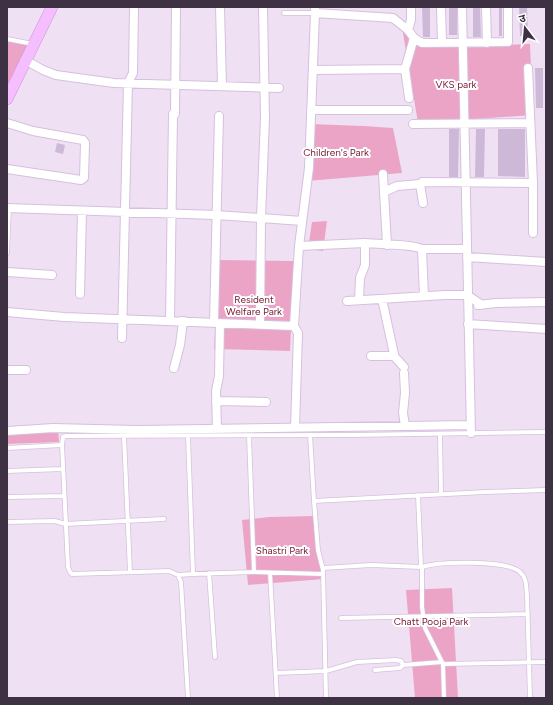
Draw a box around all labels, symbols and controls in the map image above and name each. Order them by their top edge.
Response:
north arrow [505,8,545,48]
text: उ [517,12,528,26]
park label: VKS park [436,78,477,91]
park label: Children's Park [303,146,369,159]
park label: Resident Welfare Park [226,293,282,318]
park label: Shastri Park [256,544,308,557]
park label: Chatt Pooja Park [394,615,468,628]

